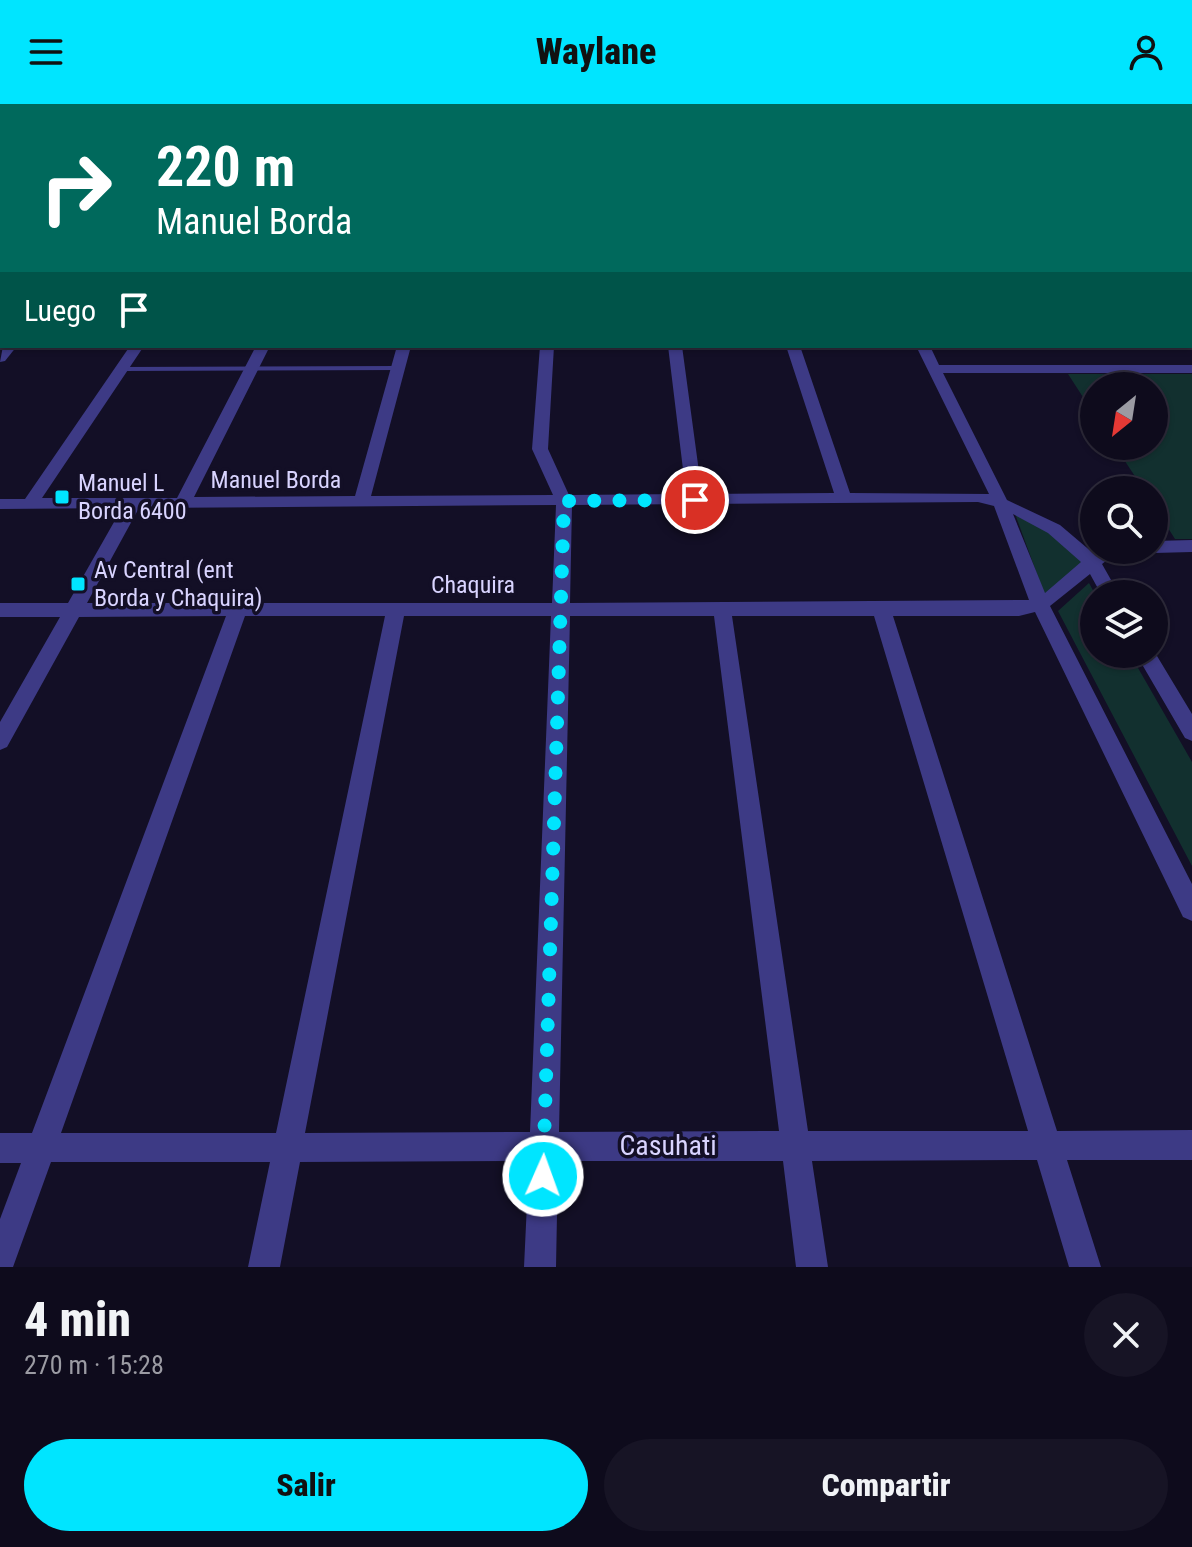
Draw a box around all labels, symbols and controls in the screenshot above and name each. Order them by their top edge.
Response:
icon: menu [24,30,68,74]
icon: person [1124,30,1168,74]
text: Waylane [536,31,656,73]
text: 220 m [156,134,295,200]
icon: right [24,136,128,240]
text: Manuel Borda [156,201,352,243]
icon: arrive [112,288,156,332]
text: Luego [24,293,96,328]
north arrow [1080,372,1168,460]
map controls [1080,372,1168,668]
street label: Manuel Borda [211,466,341,494]
pin [661,466,729,534]
place label: Manuel L Borda 6400 [78,469,187,525]
button: search [1080,476,1168,564]
icon: arrive [673,478,717,522]
marker: Manuel L Borda 6400 [53,488,71,506]
place label: Av Central (ent Borda y Chaquira) [94,556,262,612]
street label: Chaquira [431,571,515,599]
marker: Av Central (ent Borda y Chaquira) [69,575,87,593]
button: layers [1080,580,1168,668]
street label: Casuhati [619,1129,717,1162]
position arrow [501,1134,585,1218]
text: 4 min [24,1291,131,1348]
button: close [1084,1293,1168,1377]
text: 270 m · 15:28 [24,1350,164,1380]
button: Salir [24,1439,588,1531]
button: Compartir [604,1439,1168,1531]

